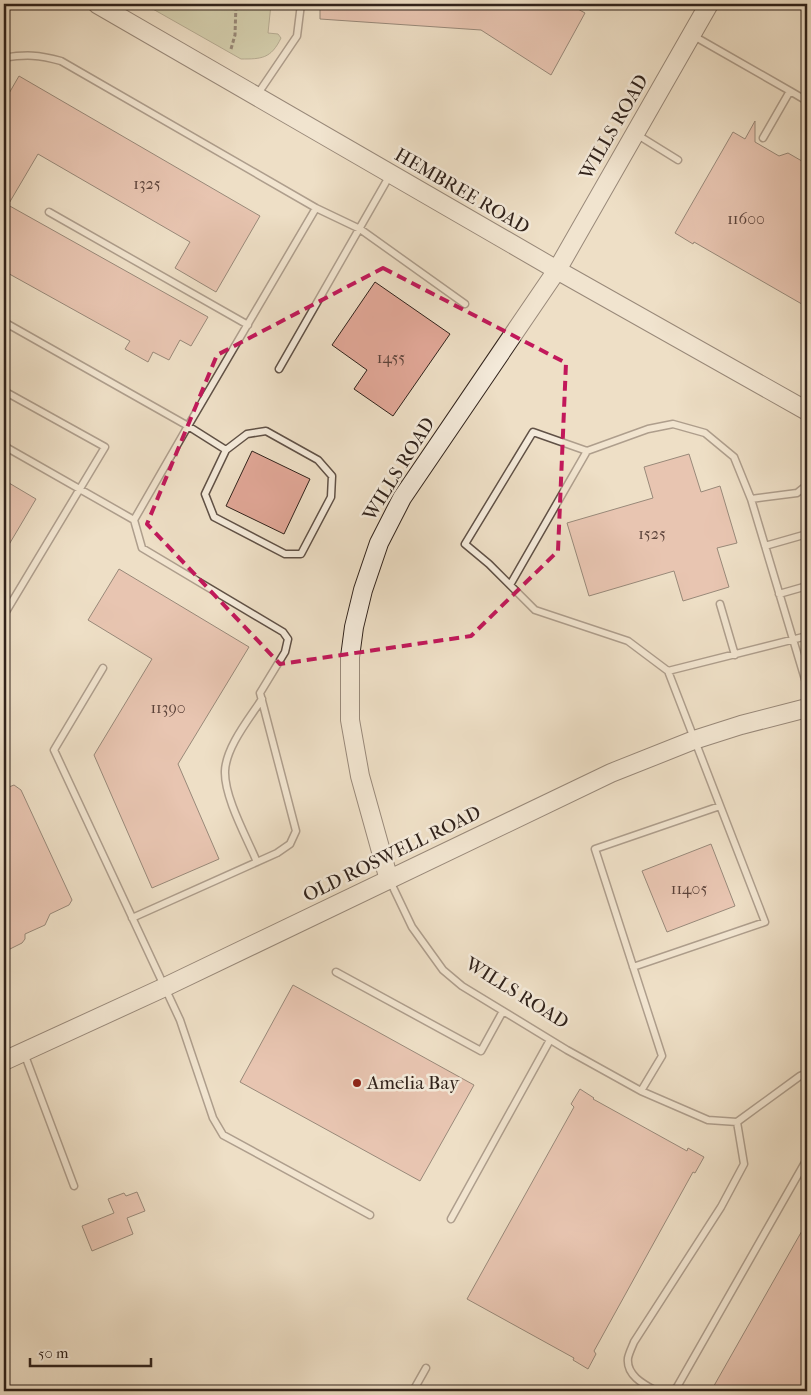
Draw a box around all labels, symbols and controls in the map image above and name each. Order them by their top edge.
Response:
street label: WILLS ROAD [575,71,653,184]
street label: HEMBREE ROAD [391,143,533,239]
house number: 1325 [133,174,161,193]
house number: 11600 [727,209,765,228]
house number: 1455 [377,348,405,367]
street label: WILLS ROAD [358,413,439,526]
house number: 1525 [638,524,666,543]
house number: 11390 [150,698,186,717]
street label: OLD ROSWELL ROAD [300,801,484,907]
house number: 11405 [671,879,707,898]
street label: WILLS ROAD [460,952,573,1033]
place label: Amelia Bay [366,1072,460,1094]
marker: Amelia Bay [351,1077,363,1089]
scale bar [30,1335,151,1367]
text: 50 m [38,1344,69,1362]

